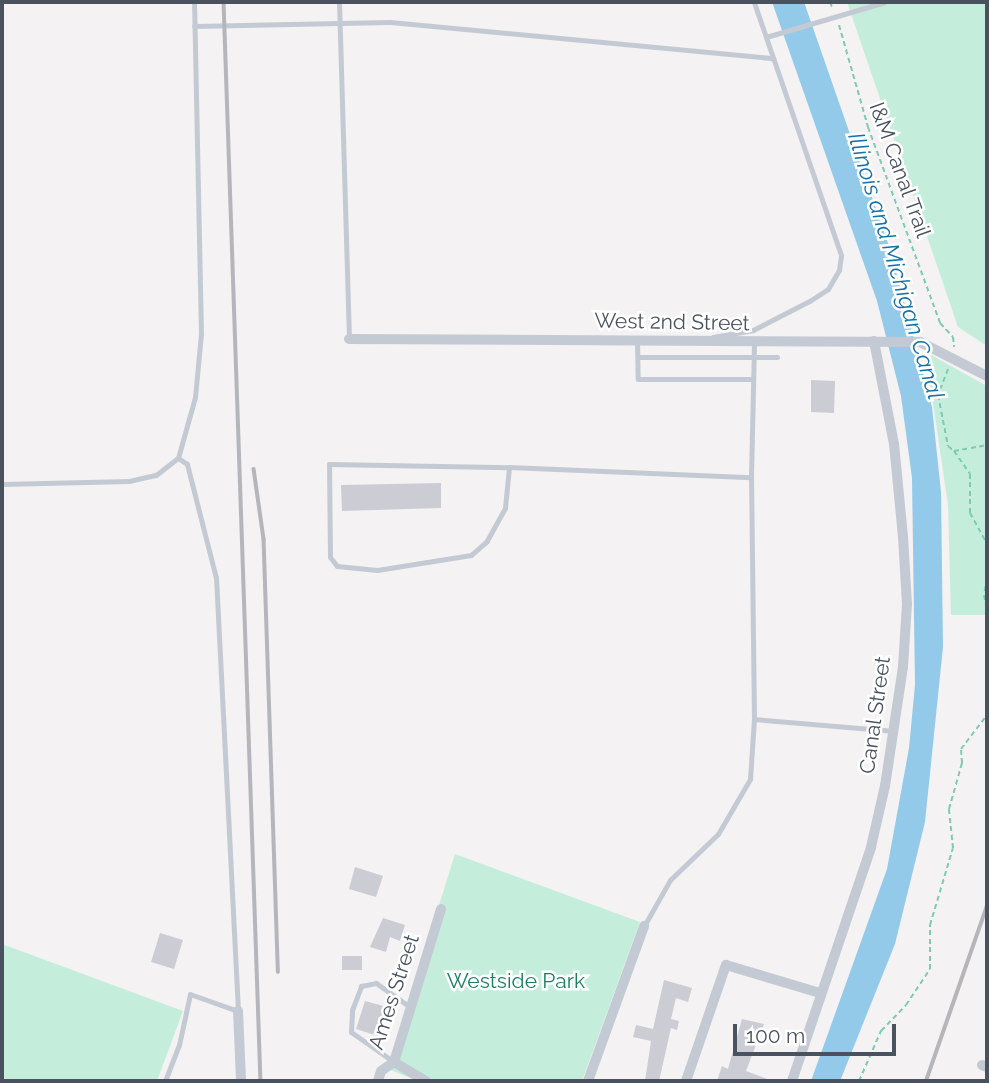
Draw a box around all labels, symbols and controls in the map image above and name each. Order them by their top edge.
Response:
street label: I&M Canal Trail [864,98,936,242]
water label: Illinois and Michigan Canal [842,129,950,403]
street label: West 2nd Street [594,308,750,336]
street label: Canal Street [854,654,896,776]
street label: Ames Street [364,931,424,1053]
park label: Westside Park [447,968,585,994]
scale bar [737,1010,900,1054]
text: 100 m [746,1023,805,1048]

